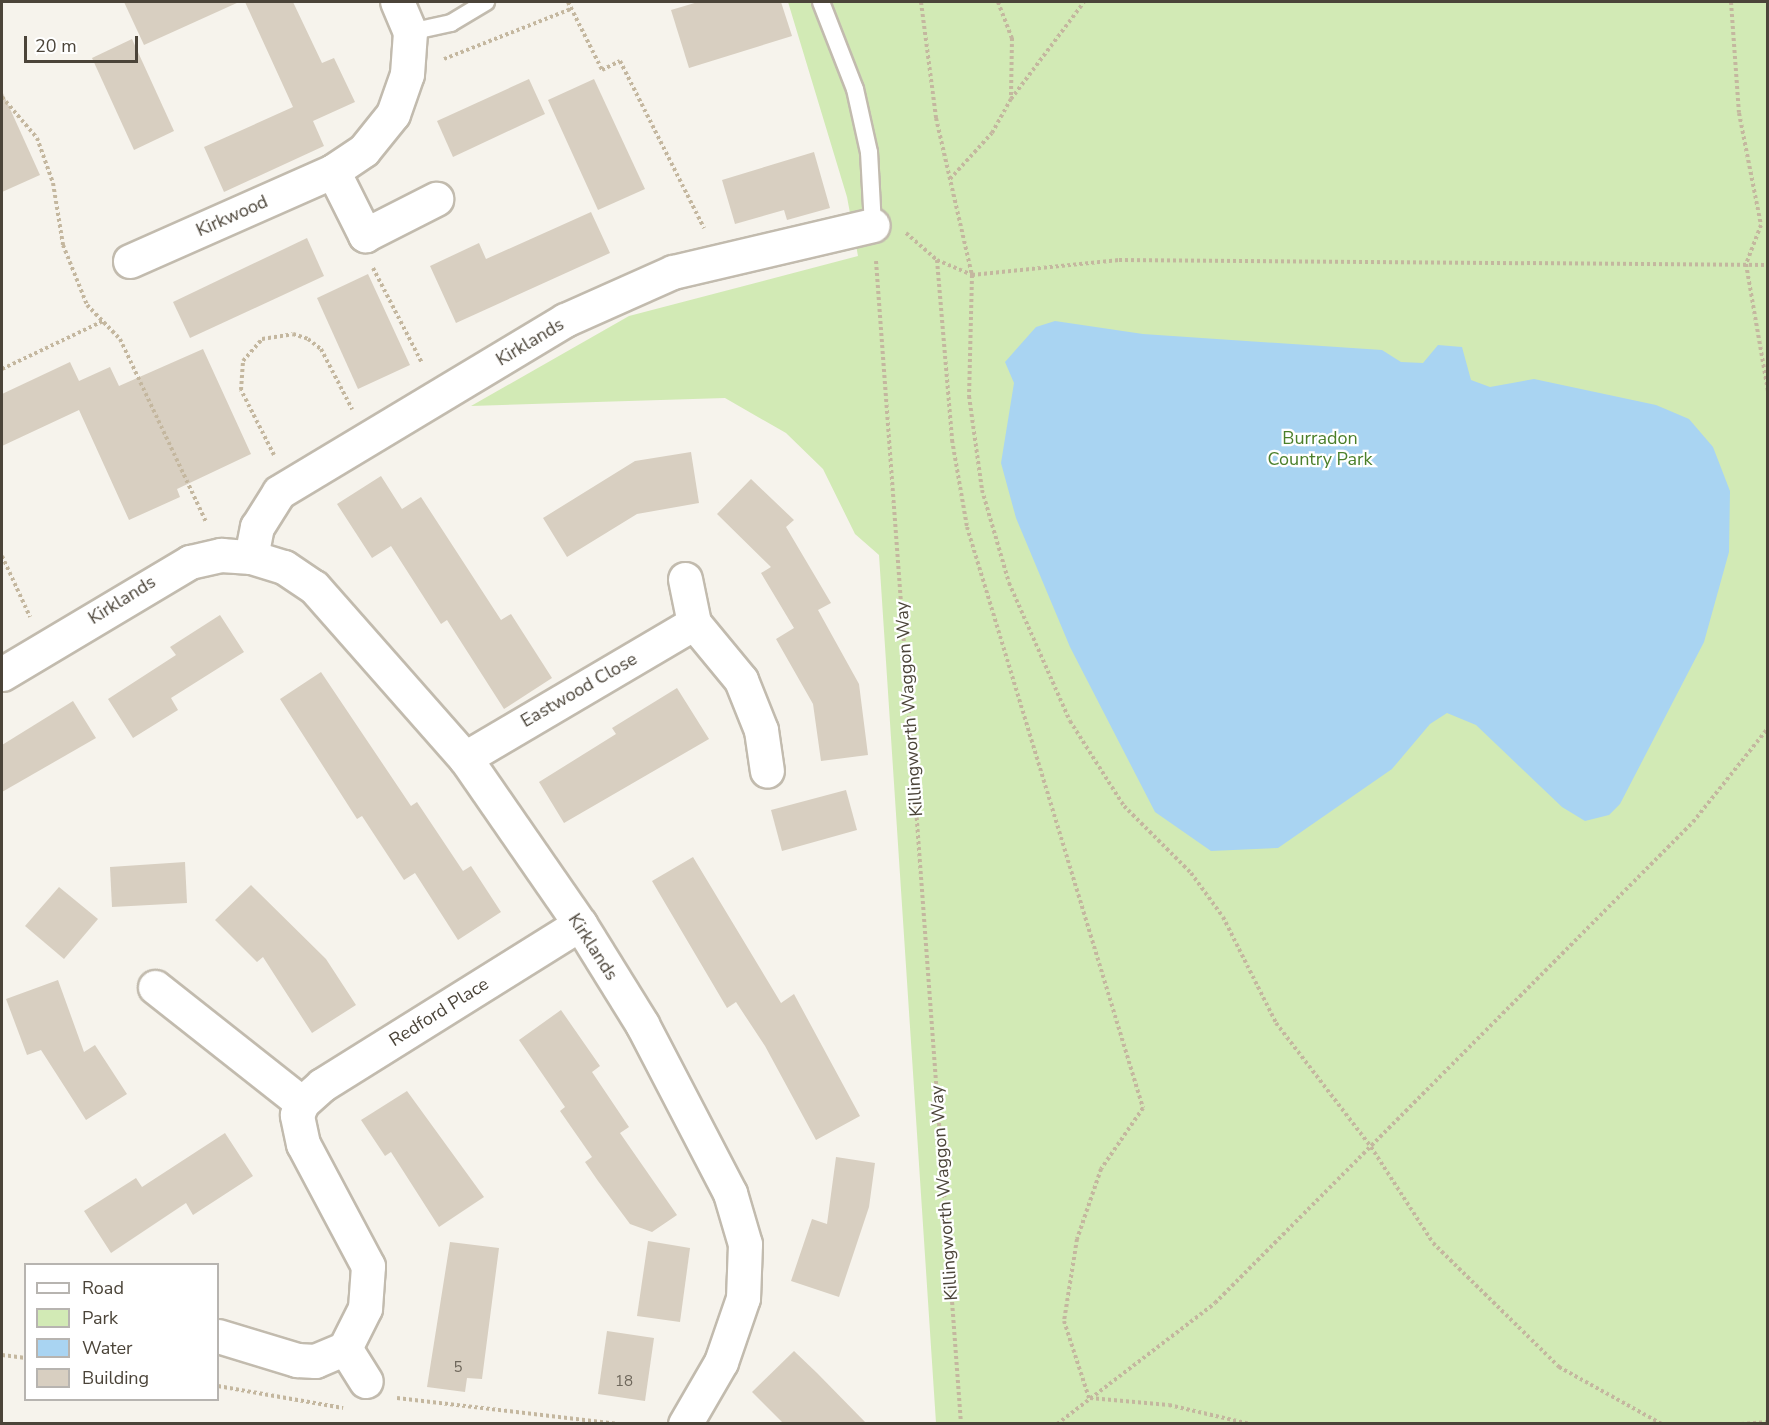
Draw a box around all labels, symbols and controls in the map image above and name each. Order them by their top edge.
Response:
scale bar [27,24,141,62]
text: 20 m [35,34,77,58]
street label: Kirkwood [193,191,271,241]
street label: Kirklands [492,313,568,371]
park label: Burradon Country Park [1268,428,1372,470]
street label: Kirklands [84,571,160,629]
street label: Killingworth Waggon Way [891,601,927,817]
street label: Eastwood Close [517,648,641,732]
street label: Kirklands [563,910,623,984]
street label: Redford Place [385,973,493,1051]
street label: Killingworth Waggon Way [926,1085,962,1301]
legend [24,1263,219,1401]
text: Road [82,1276,124,1300]
text: Park [82,1306,118,1330]
text: Water [82,1336,133,1360]
house number: 5 [454,1359,462,1377]
text: Building [82,1366,149,1390]
house number: 18 [615,1373,633,1391]

